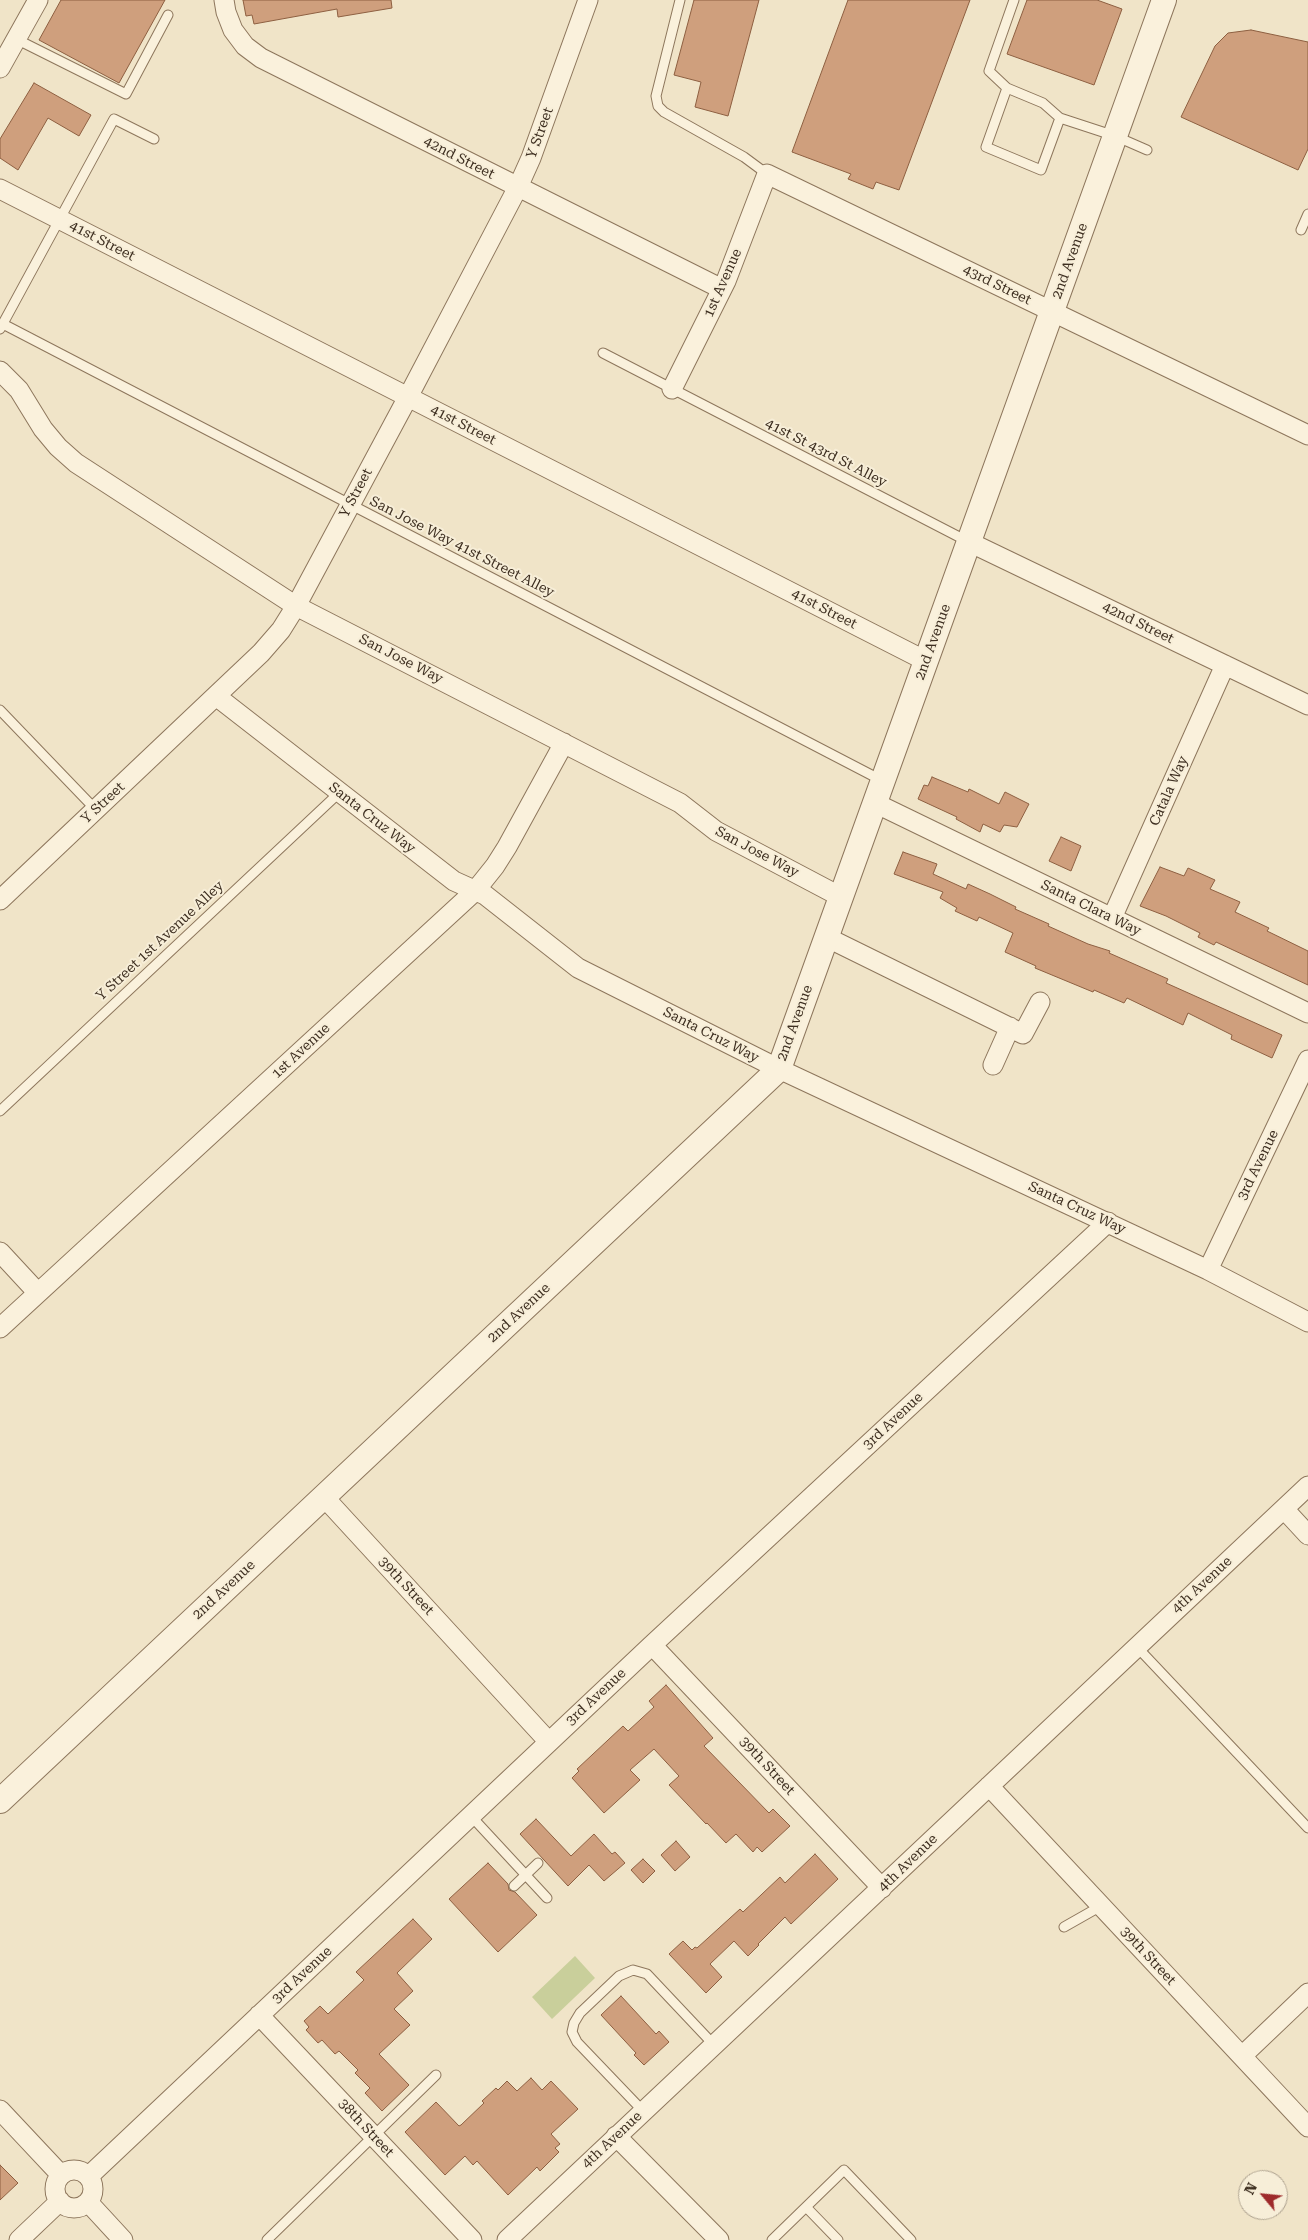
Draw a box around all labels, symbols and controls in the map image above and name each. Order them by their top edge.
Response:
street label: Y Street [523,105,557,161]
street label: 42nd Street [421,133,497,183]
street label: 41st Street [66,217,138,265]
street label: 2nd Avenue [1048,221,1092,301]
street label: 1st Avenue [700,246,746,320]
street label: 43rd Street [960,261,1034,309]
street label: 41st Street [427,401,499,449]
street label: 41st St 43rd St Alley [762,415,890,491]
street label: Y Street [336,466,376,520]
street label: San Jose Way 41st Street Alley [367,493,557,601]
street label: 41st Street [788,585,860,633]
street label: 42nd Street [1100,598,1176,648]
street label: 2nd Avenue [911,602,955,682]
street label: San Jose Way [356,631,446,687]
street label: Catala Way [1146,753,1192,829]
street label: Y Street [78,779,128,827]
street label: Santa Cruz Way [325,779,419,857]
street label: San Jose Way [712,823,802,881]
street label: Santa Clara Way [1038,876,1144,940]
street label: Y Street 1st Avenue Alley [93,877,227,1005]
street label: 2nd Avenue [773,983,817,1063]
street label: Santa Cruz Way [660,1004,762,1066]
street label: 1st Avenue [268,1020,334,1082]
street label: 3rd Avenue [1234,1127,1282,1203]
street label: Santa Cruz Way [1026,1178,1128,1238]
street label: 2nd Avenue [484,1280,554,1346]
street label: 3rd Avenue [859,1389,927,1453]
street label: 39th Street [375,1553,437,1619]
street label: 4th Avenue [1169,1553,1235,1617]
street label: 2nd Avenue [189,1557,259,1623]
street label: 3rd Avenue [562,1665,630,1729]
street label: 39th Street [736,1733,798,1799]
street label: 4th Avenue [875,1831,941,1895]
street label: 39th Street [1117,1923,1179,1989]
street label: 3rd Avenue [268,1943,336,2007]
street label: 38th Street [335,2095,397,2161]
street label: 4th Avenue [579,2108,645,2172]
north arrow [1238,2170,1288,2220]
text: N [1241,2180,1260,2197]

